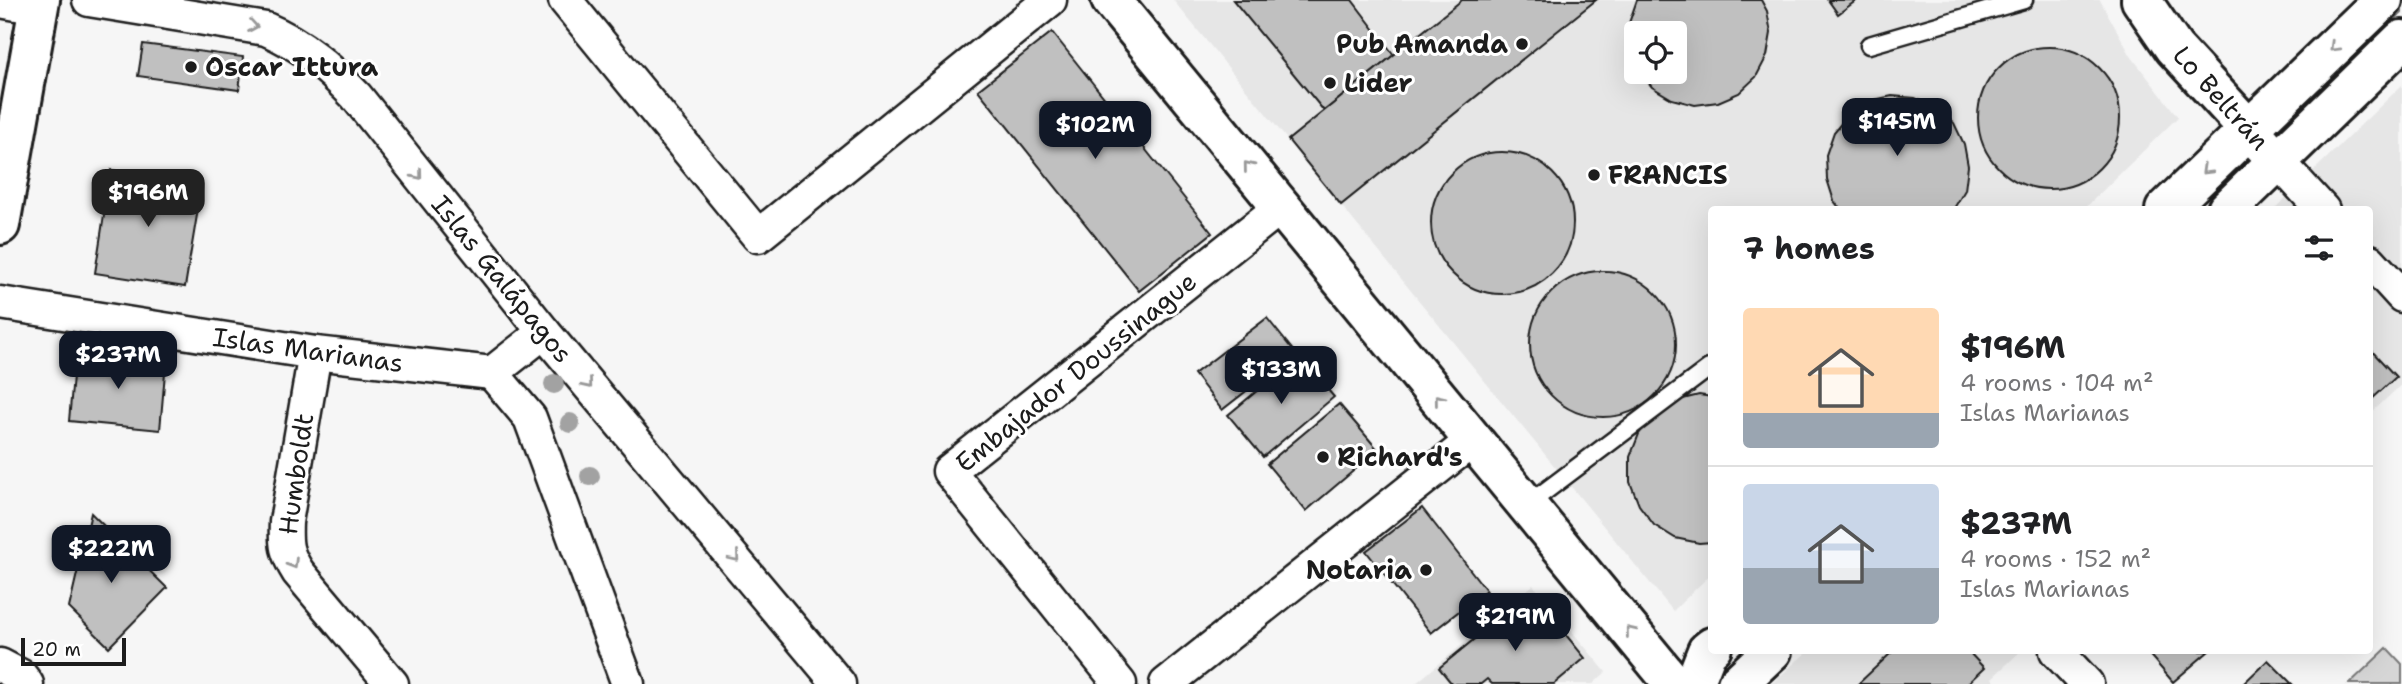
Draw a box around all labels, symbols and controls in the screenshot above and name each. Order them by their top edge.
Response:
one-way arrow [247,18,259,33]
map controls [1624,21,1687,84]
button: locate [1624,21,1687,84]
place label: Pub Amanda [1336,26,1508,61]
marker: Pub Amanda [1514,36,1530,52]
street label: Lo Beltrán [2165,38,2278,157]
one-way arrow [2329,39,2342,52]
place label: Oscar Ittura [205,49,378,84]
marker: Oscar Ittura [183,59,199,75]
place label: Lider [1344,65,1413,100]
marker: Lider [1322,75,1338,91]
pin: $145M [1848,99,1946,158]
pin: $102M [1046,102,1144,161]
text: $145M [1858,106,1936,136]
text: $102M [1055,109,1135,139]
place label: FRANCIS [1608,157,1728,192]
one-way arrow [2201,161,2214,174]
one-way arrow [1243,162,1256,174]
one-way arrow [410,167,423,179]
marker: FRANCIS [1586,167,1602,183]
pin: $196M [99,170,197,229]
text: $196M [108,177,188,207]
street label: Islas Galápagos [424,188,581,370]
text: 7 homes [1743,228,1875,269]
icon: filters [2300,229,2338,267]
street label: Embajador Doussinague [948,263,1204,480]
street label: Islas Marianas [211,319,406,380]
text: $196M [1960,327,2065,368]
pin: $237M [69,332,167,391]
icon: home [1799,336,1883,420]
text: $237M [75,339,161,369]
pin: $133M [1232,346,1330,406]
text: $133M [1241,354,1321,384]
text: 4 rooms · 104 m² [1960,368,2153,398]
one-way arrow [580,375,592,388]
one-way arrow [1435,394,1447,407]
text: Islas Marianas [1960,398,2130,428]
street label: Humboldt [270,411,321,537]
place label: Richard's [1337,439,1463,474]
marker: Richard's [1315,449,1331,465]
text: $237M [1960,503,2072,544]
icon: home [1799,512,1883,596]
pin: $222M [62,526,160,585]
text: $222M [68,533,154,563]
text: 4 rooms · 152 m² [1960,544,2151,574]
one-way arrow [727,549,739,562]
place label: Notaria [1306,552,1412,587]
one-way arrow [285,556,298,569]
marker: Notaria [1418,562,1434,578]
text: Islas Marianas [1960,574,2130,604]
pin: $219M [1466,594,1564,653]
text: $219M [1475,601,1555,631]
one-way arrow [1626,627,1638,640]
scale bar [21,635,126,667]
text: 20 m [32,637,81,662]

